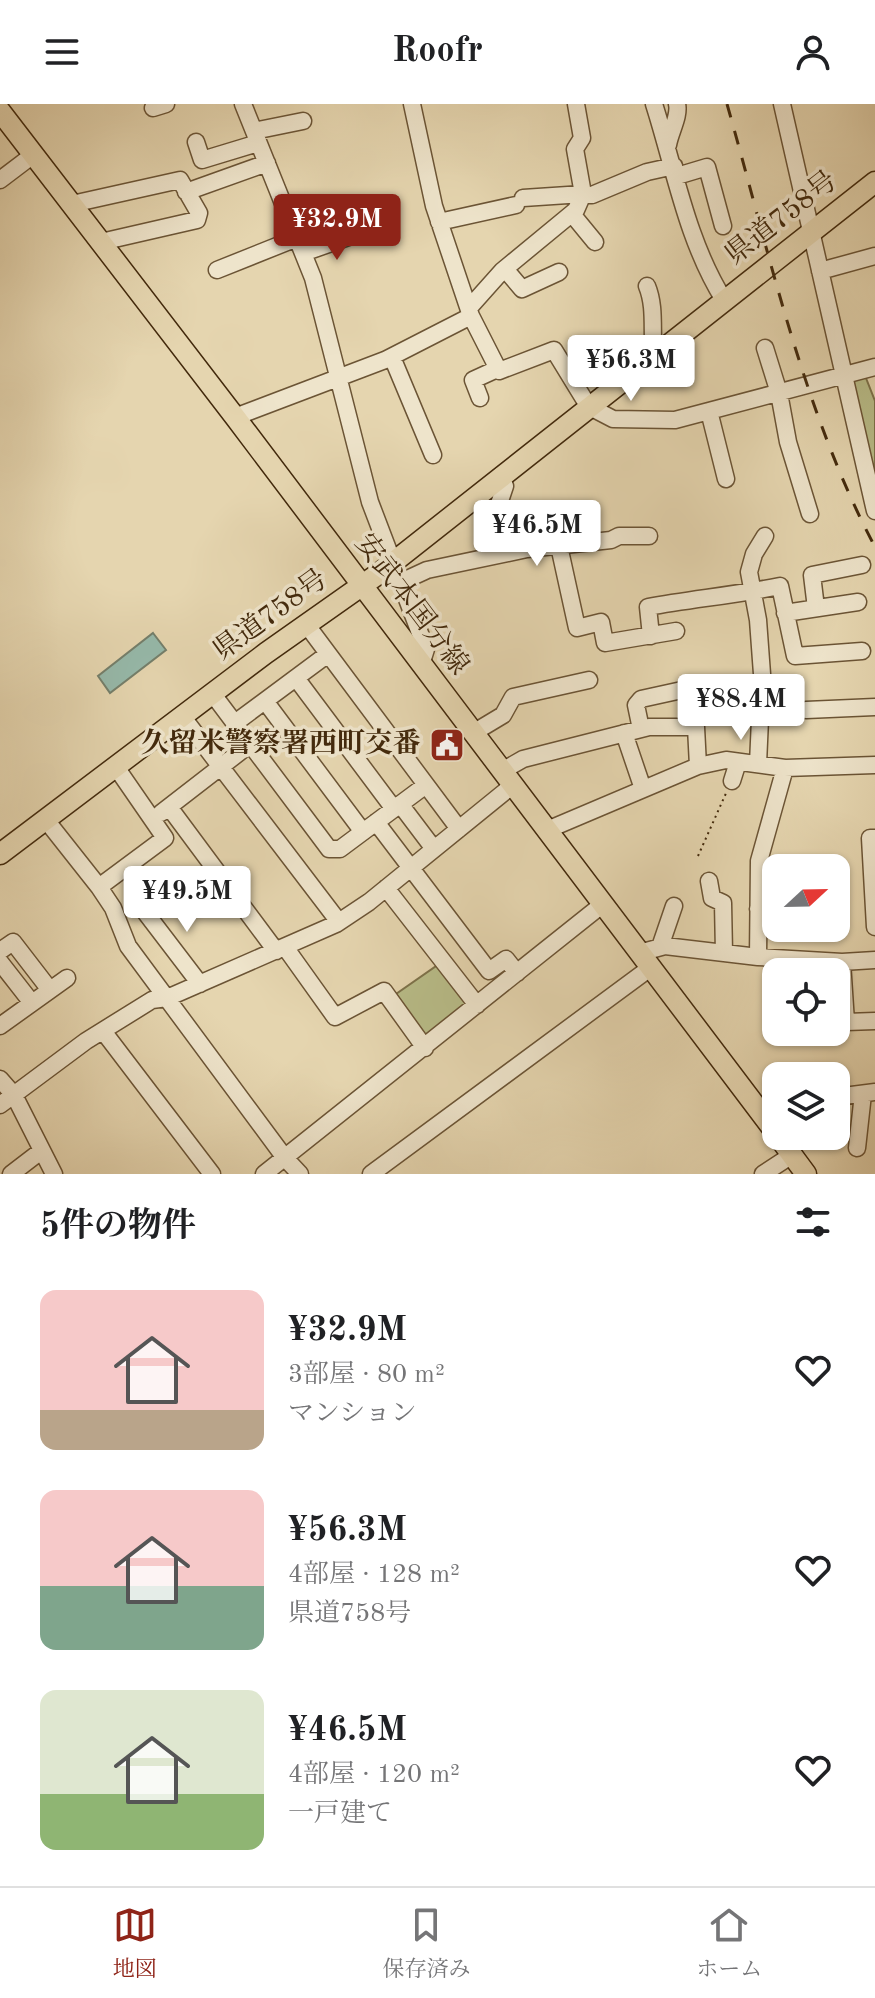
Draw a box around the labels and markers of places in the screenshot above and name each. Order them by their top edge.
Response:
pin: ¥32.9M [272,194,402,262]
pin: ¥56.3M [566,335,696,403]
pin: ¥46.5M [472,500,602,568]
pin: ¥88.4M [676,674,806,742]
public building icon: 久留米警察署西町交番 [428,726,466,764]
place label: 久留米警察署西町交番 [141,728,421,759]
pin: ¥49.5M [122,866,252,934]

